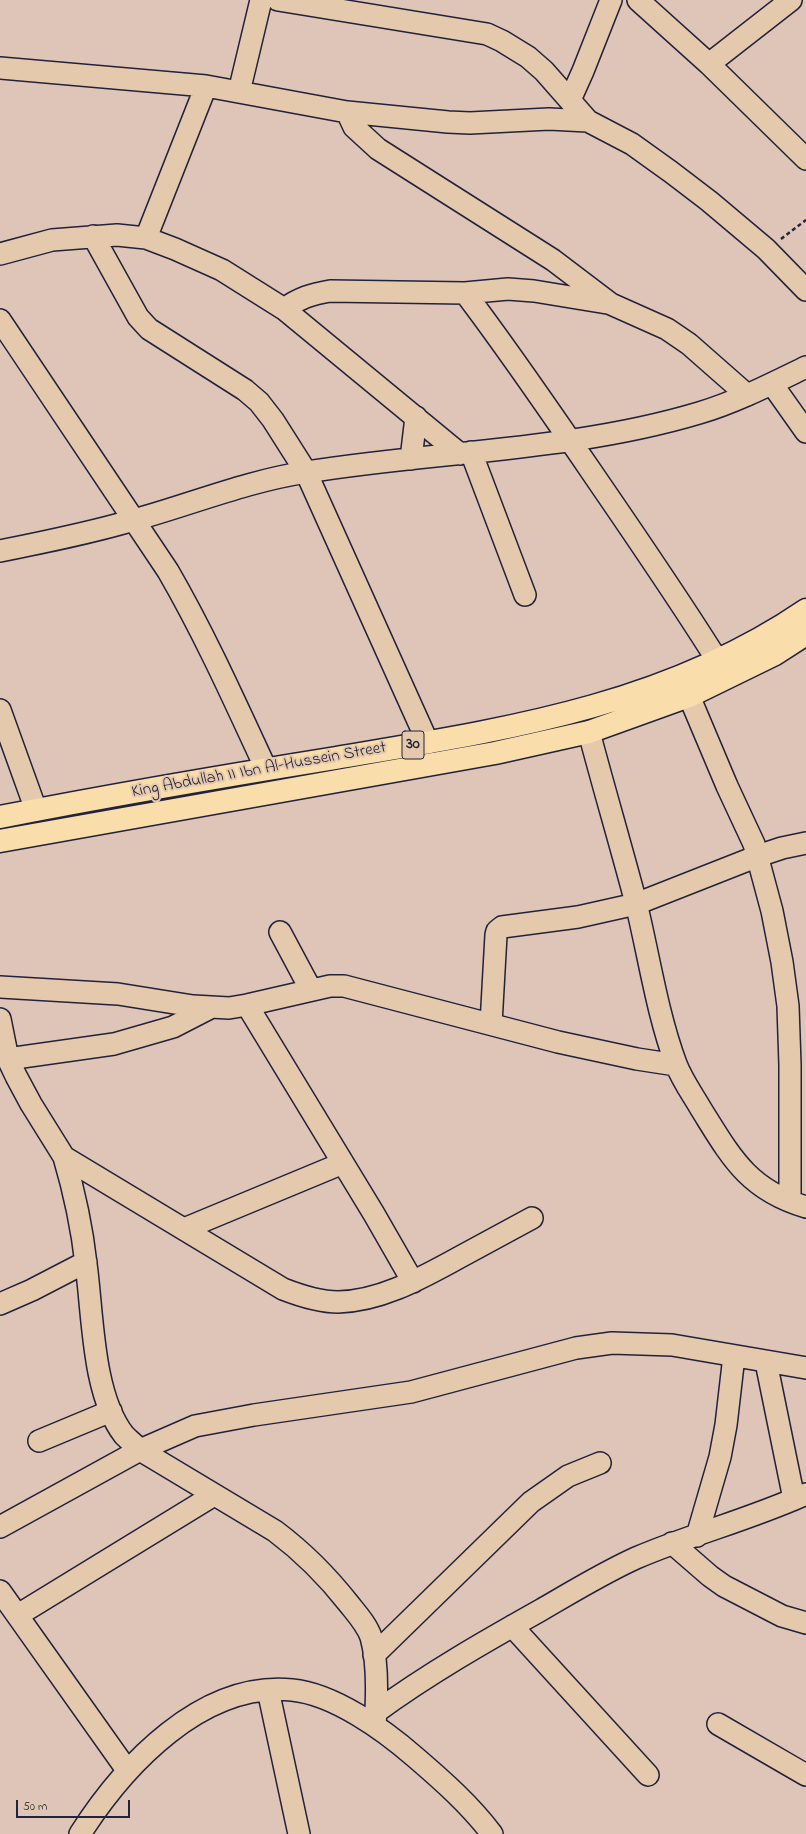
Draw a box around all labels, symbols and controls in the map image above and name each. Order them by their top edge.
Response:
road number: 30 [402,731,424,759]
street label: King Abdullah II Ibn Al-Hussein Street [130,739,388,803]
scale bar [18,1792,132,1818]
text: 50 m [23,1798,47,1816]

